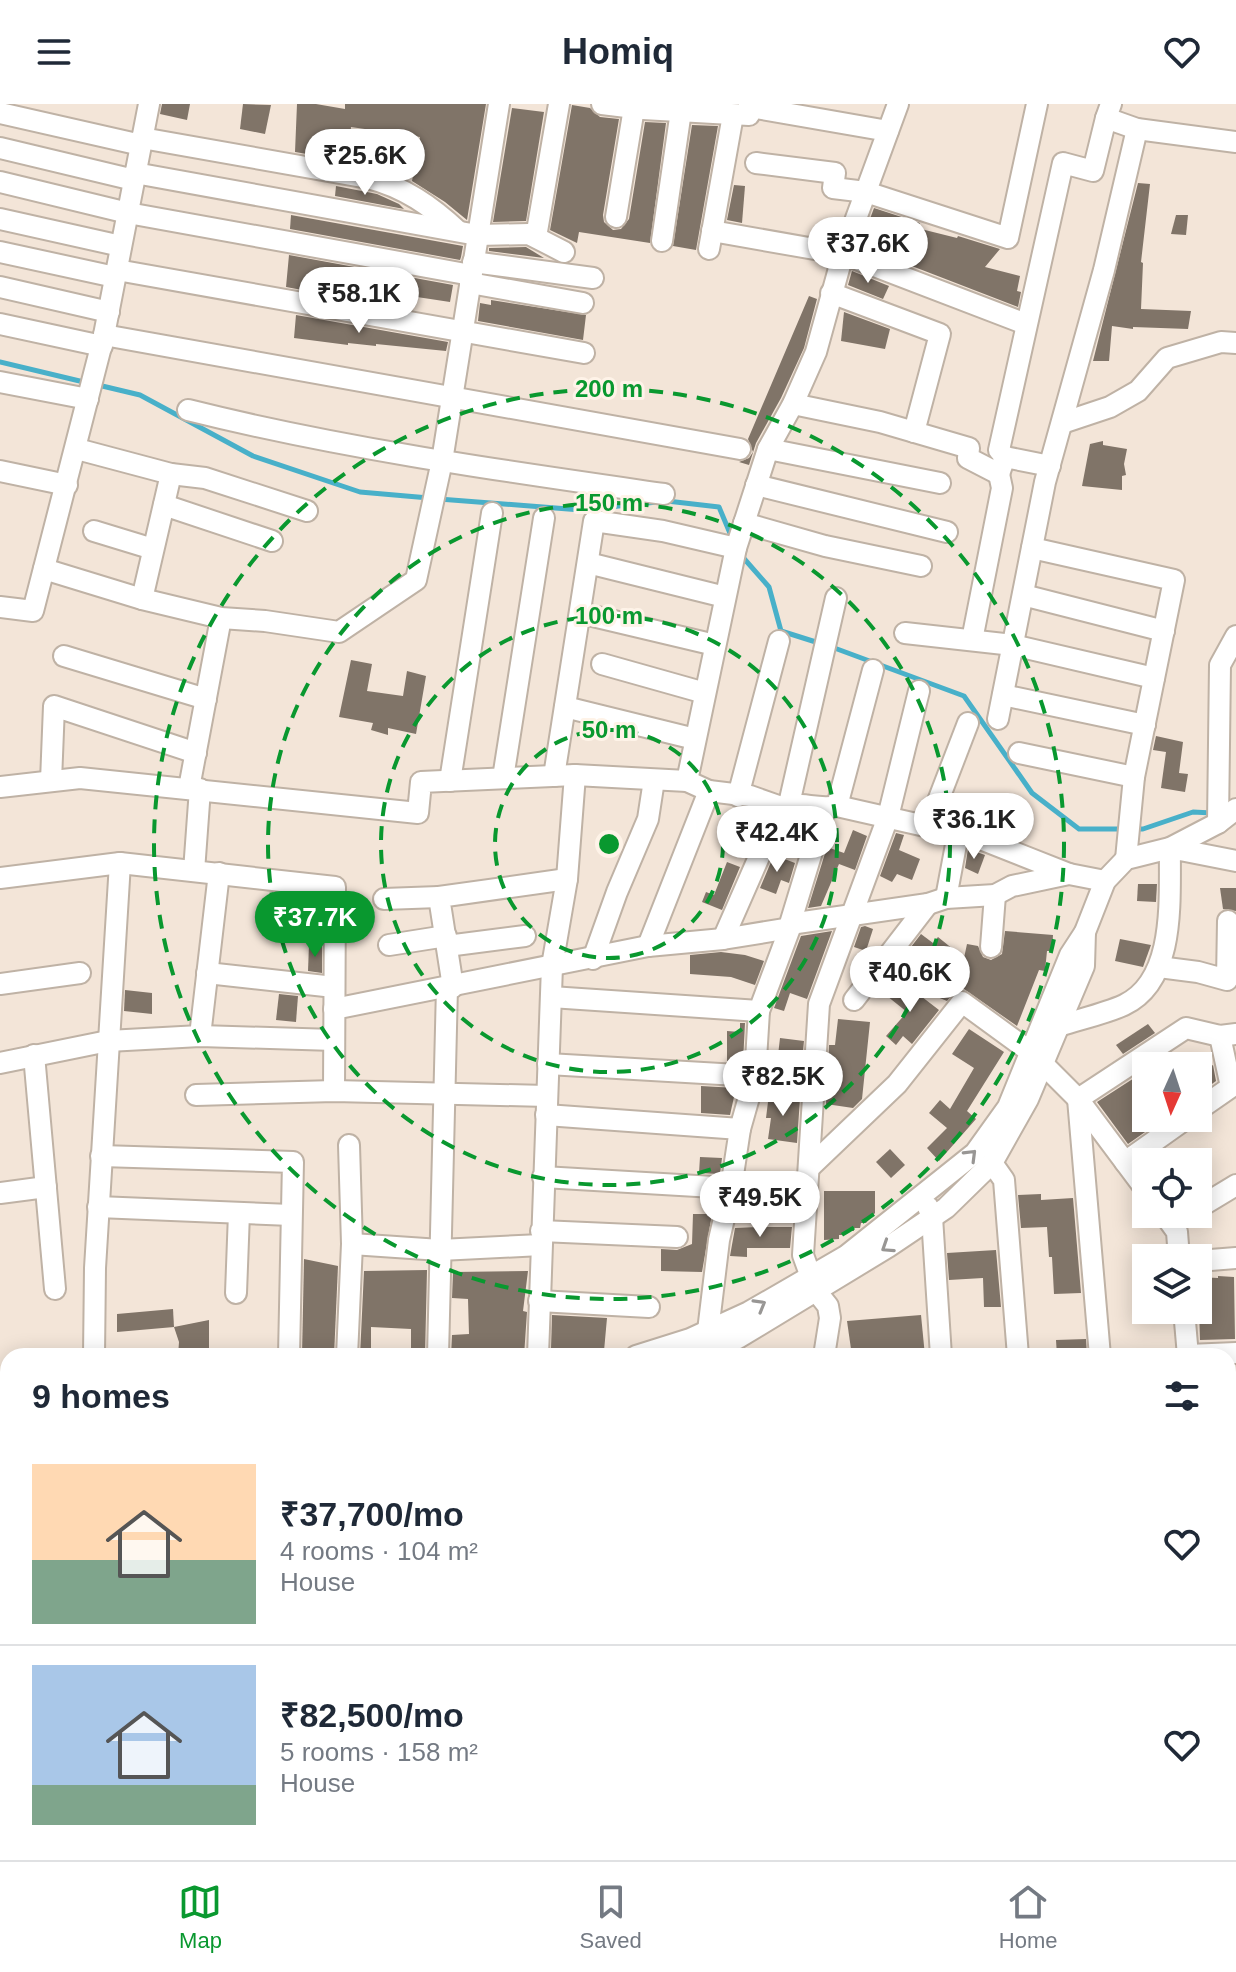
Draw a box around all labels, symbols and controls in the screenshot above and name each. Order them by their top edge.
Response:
icon: menu [32,30,76,74]
icon: heart [1160,30,1204,74]
text: Homiq [562,31,674,72]
pin: ₹25.6K [300,129,430,197]
text: ₹25.6K [323,140,407,170]
pin: ₹37.6K [803,217,933,285]
text: ₹37.6K [826,228,910,258]
pin: ₹58.1K [294,267,424,335]
text: ₹58.1K [317,278,401,308]
text: 200 m [575,375,643,402]
text: 150 m [575,489,643,516]
text: 100 m [575,602,643,629]
text: 50 m [582,716,636,743]
pin: ₹36.1K [909,793,1039,861]
text: ₹36.1K [932,804,1016,834]
pin: ₹42.4K [712,806,842,874]
text: ₹42.4K [735,817,819,847]
centre of rings [595,830,623,858]
pin: ₹37.7K [250,891,380,959]
text: ₹37.7K [273,902,357,932]
pin: ₹40.6K [845,946,975,1014]
text: ₹40.6K [868,957,952,987]
pin: ₹82.5K [718,1050,848,1118]
north arrow [1132,1052,1212,1132]
map controls [1132,1052,1212,1324]
text: ₹82.5K [741,1061,825,1091]
button: locate [1132,1148,1212,1228]
one-way arrow [961,1150,976,1164]
pin: ₹49.5K [695,1171,825,1239]
text: ₹49.5K [718,1182,802,1212]
one-way arrow [882,1237,896,1252]
button: layers [1132,1244,1212,1324]
one-way arrow [751,1299,766,1315]
icon: filters [1160,1374,1204,1418]
text: 9 homes [32,1377,170,1415]
text: ₹37,700/mo [280,1495,464,1533]
icon: home [96,1496,192,1592]
icon: heart [1160,1522,1204,1566]
text: 4 rooms · 104 m² [280,1536,478,1566]
text: House [280,1567,355,1597]
text: ₹82,500/mo [280,1696,464,1734]
icon: home [96,1697,192,1793]
icon: heart [1160,1723,1204,1767]
text: 5 rooms · 158 m² [280,1737,478,1767]
text: House [280,1768,355,1798]
tab: Map [178,1880,222,1954]
tab: Saved [579,1880,642,1954]
tab: Home [999,1880,1058,1954]

